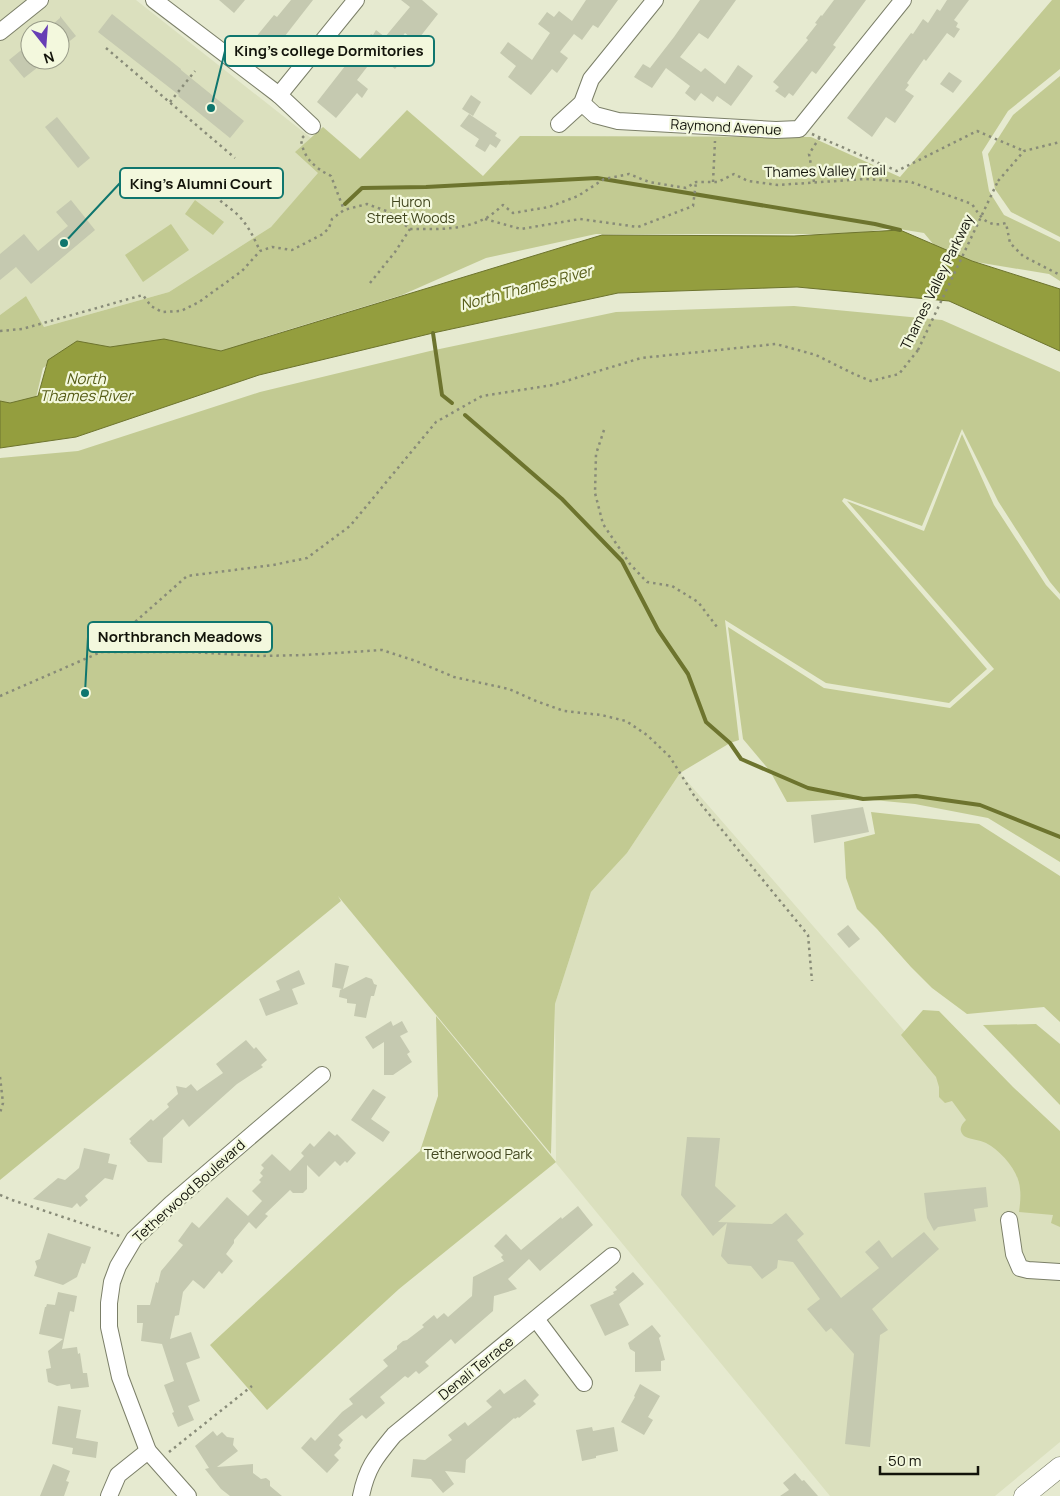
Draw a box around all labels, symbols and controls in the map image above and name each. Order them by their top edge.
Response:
north arrow [20,20,70,70]
callout: King's college Dormitories [225,36,434,66]
text: King's college Dormitories [234,40,424,61]
text: N [41,47,57,68]
street label: Raymond Avenue [670,114,782,139]
street label: Thames Valley Trail [764,160,886,181]
callout: King’s Alumni Court [120,168,283,198]
text: King’s Alumni Court [130,173,272,194]
park label: Huron Street Woods [367,192,455,227]
street label: Thames Valley Parkway [896,211,978,352]
water label: North Thames River [458,259,596,315]
water label: North Thames River [40,368,135,406]
callout: Northbranch Meadows [88,622,272,652]
text: Northbranch Meadows [98,626,262,647]
street label: Tetherwood Boulevard [129,1135,249,1246]
park label: Tetherwood Park [424,1144,533,1163]
street label: Denali Terrace [434,1331,517,1404]
scale bar [880,1444,978,1476]
text: 50 m [888,1450,922,1471]

